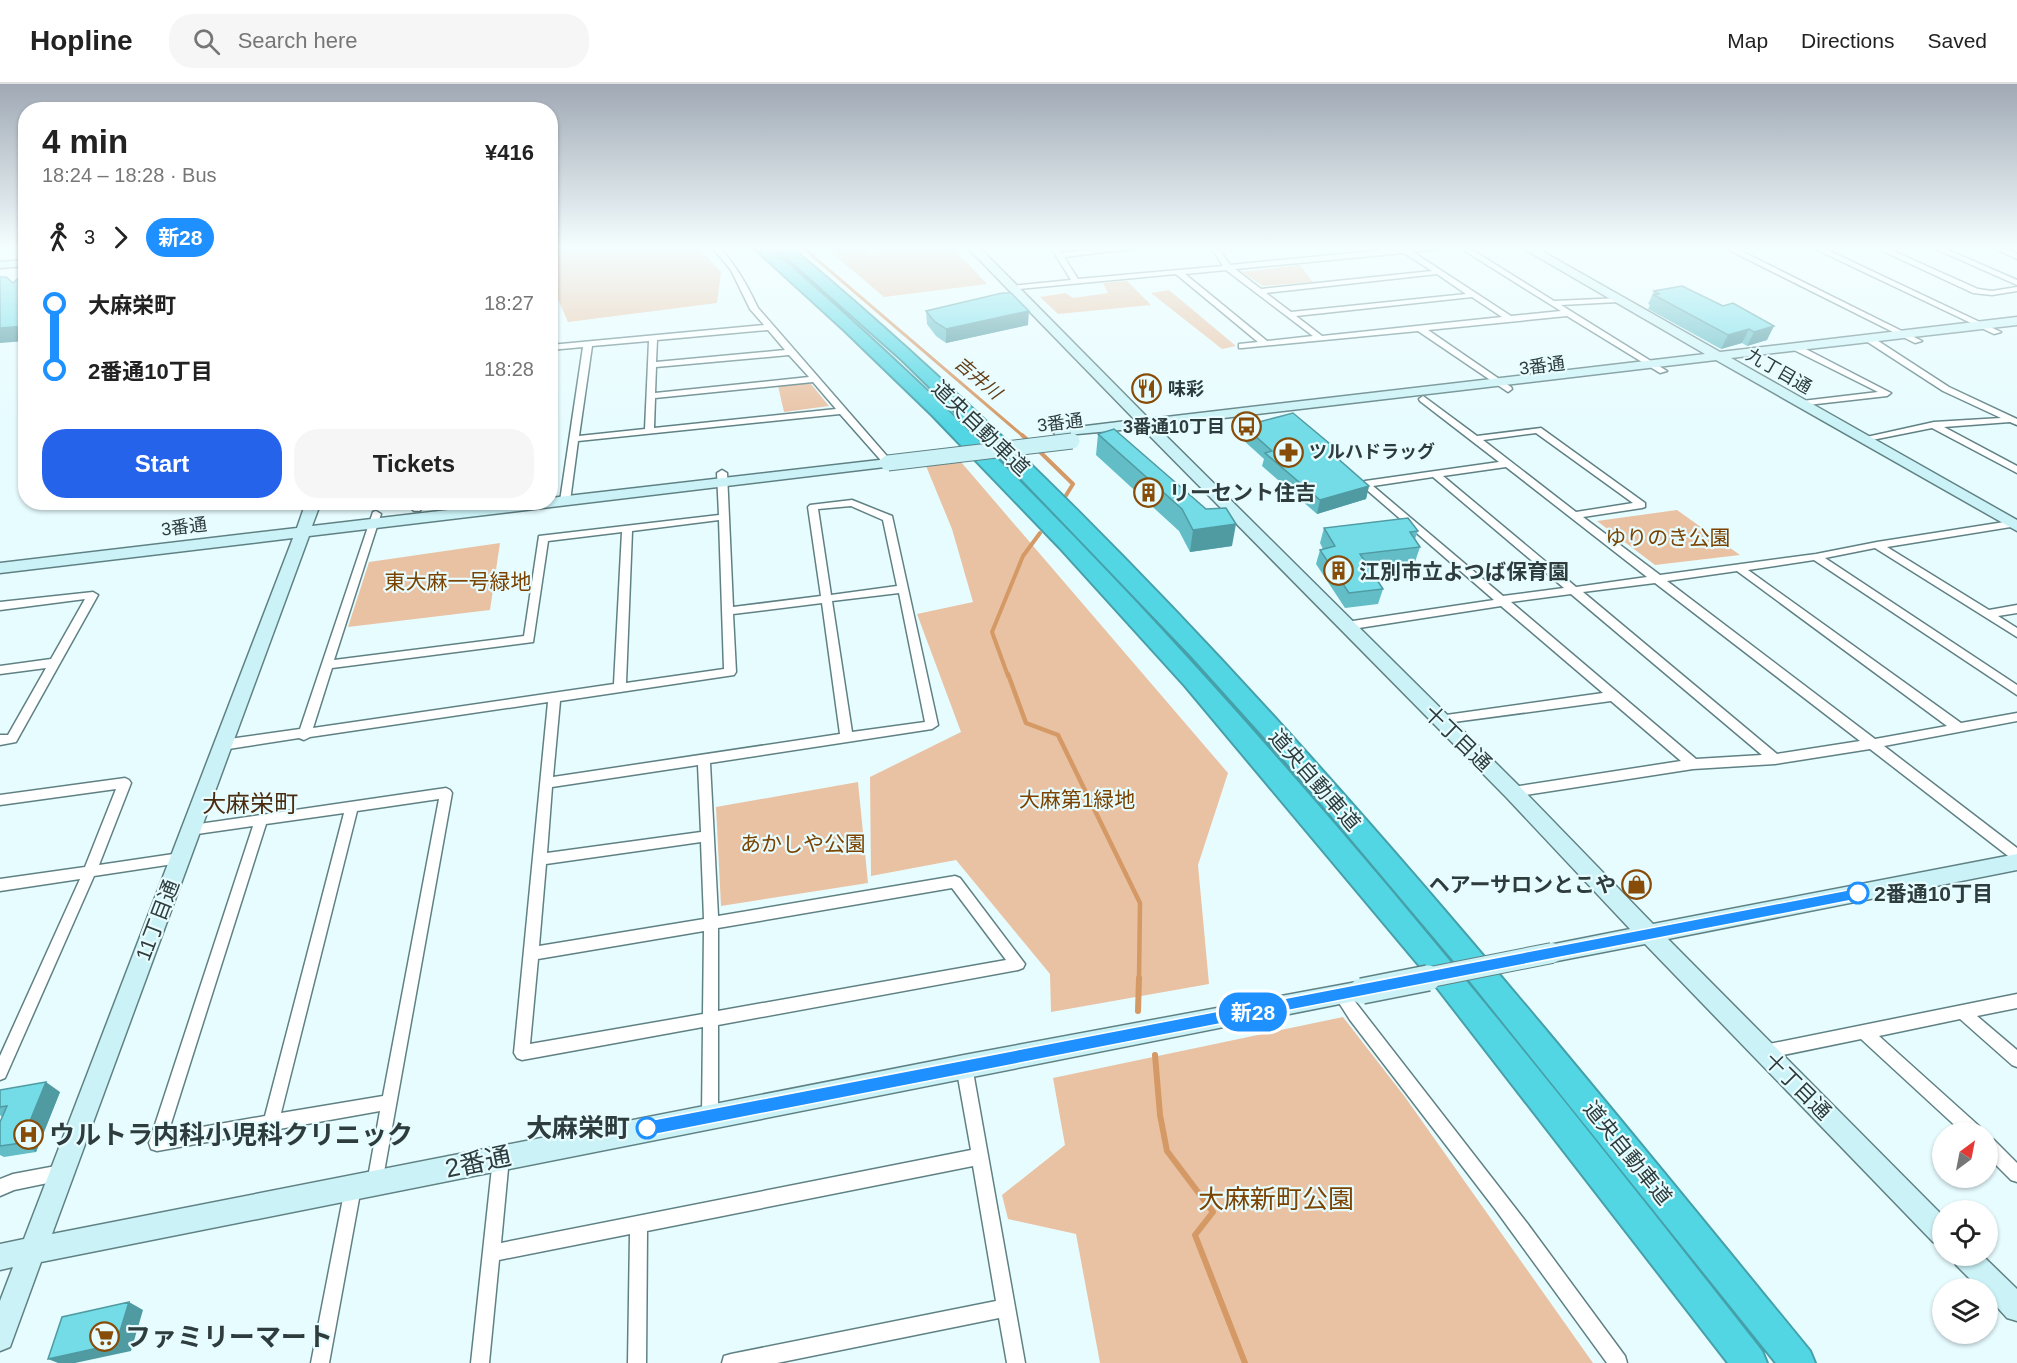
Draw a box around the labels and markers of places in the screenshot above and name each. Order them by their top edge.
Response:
restaurant icon: 味彩 [1131,373,1163,405]
place label: 味彩 [1168,379,1204,399]
bus stop icon: 3番通10丁目 [1230,411,1262,443]
place label: 3番通10丁目 [1123,417,1225,437]
pharmacy icon: ツルハドラッグ [1272,436,1304,468]
place label: ツルハドラッグ [1309,442,1435,462]
building icon: リーセント住吉 [1132,476,1164,508]
place label: リーセント住吉 [1169,481,1316,504]
building icon: 江別市立よつば保育園 [1322,555,1354,587]
place label: 江別市立よつば保育園 [1359,560,1569,583]
shop icon: ヘアーサロンとこや [1621,868,1653,900]
place label: ヘアーサロンとこや [1429,873,1616,896]
marker: 2番通10丁目 [1847,882,1869,904]
place label: 2番通10丁目 [1874,882,1993,905]
place label: 大麻栄町 [526,1113,630,1143]
marker: 大麻栄町 [636,1117,658,1139]
hospital icon: ウルトラ内科小児科クリニック [12,1119,44,1151]
place label: ウルトラ内科小児科クリニック [49,1120,413,1150]
supermarket icon: ファミリーマート [88,1321,120,1353]
place label: ファミリーマート [125,1322,333,1352]

